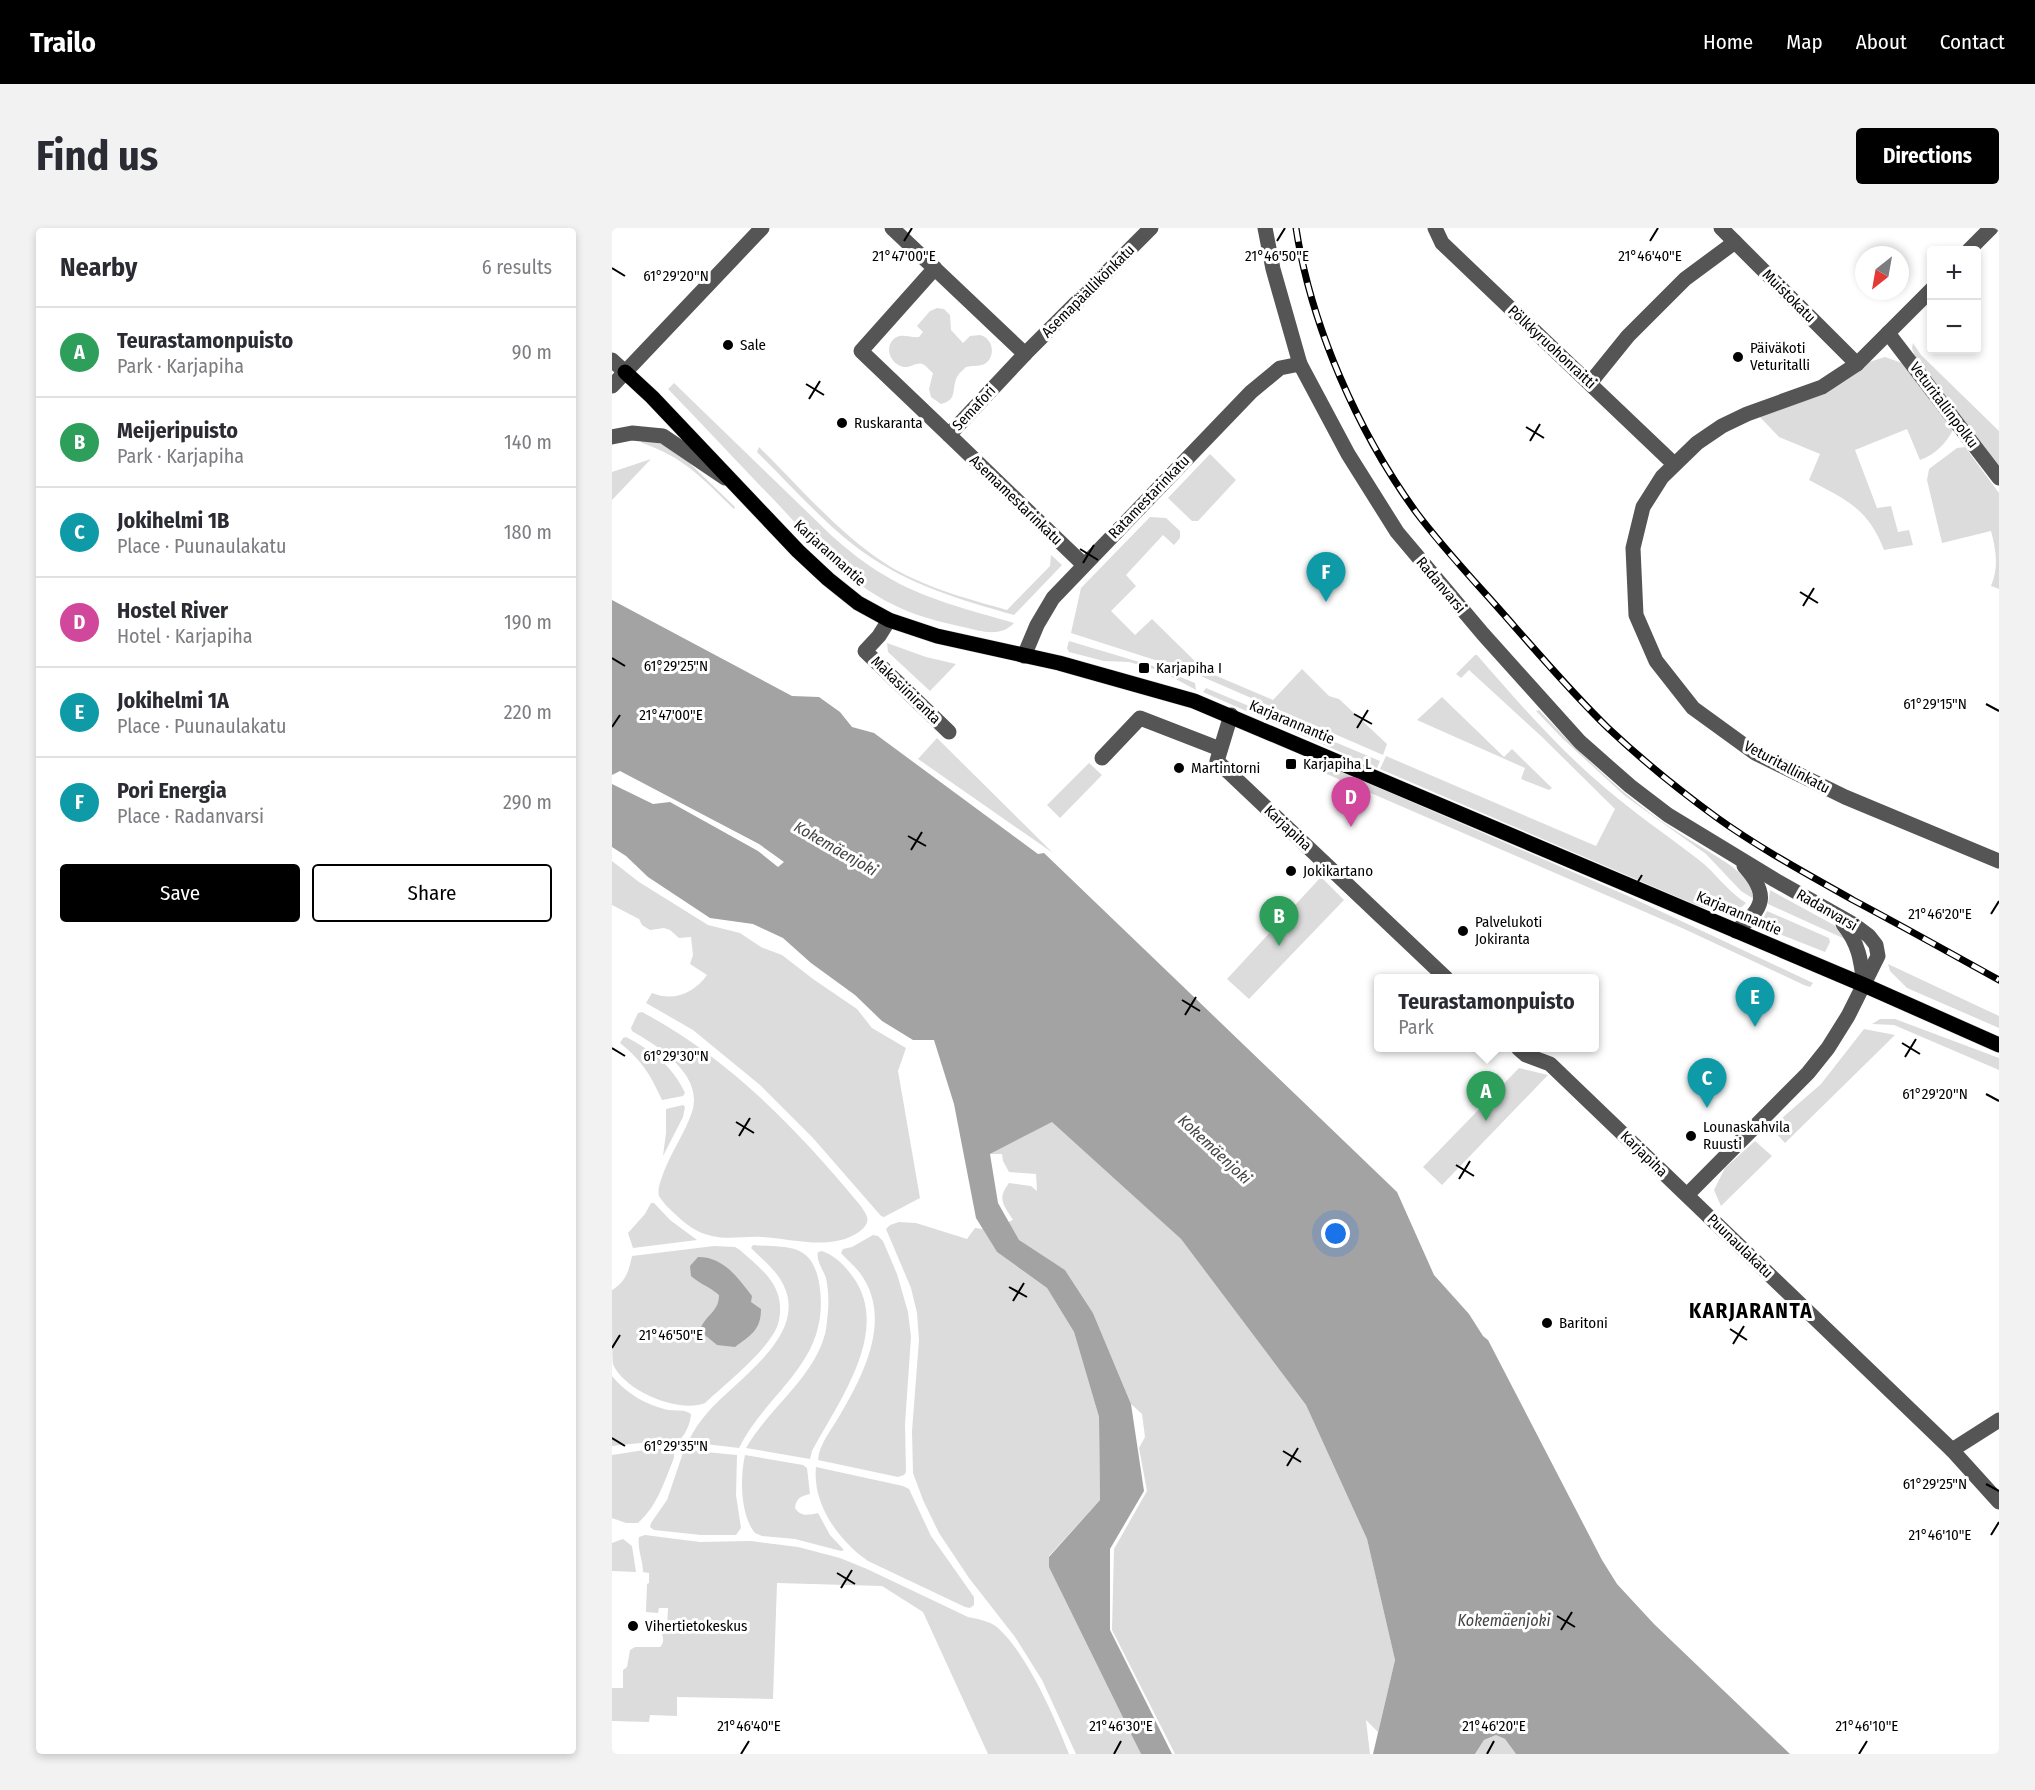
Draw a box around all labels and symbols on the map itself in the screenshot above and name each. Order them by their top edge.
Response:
street label: Asemapäällikönkatu [1038,241,1138,341]
north arrow [1855,246,1909,300]
text: 21°47'00"E [872,247,936,265]
text: 21°46'50"E [1245,247,1309,265]
text: 21°46'40"E [1618,247,1682,265]
street label: Muistokatu [1759,266,1819,326]
text: 61°29'20"N [643,267,709,285]
street label: Pölkkyruohonraitti [1504,302,1600,392]
place label: Sale [740,336,766,354]
marker: Sale [721,338,735,352]
place label: Päiväkoti Veturitalli [1750,339,1810,374]
marker: Päiväkoti Veturitalli [1731,350,1745,364]
street label: Veturitallinpolku [1906,359,1982,451]
street label: Semafori [949,382,999,434]
place label: Ruskaranta [854,414,923,432]
marker: Ruskaranta [835,416,849,430]
street label: Asemamestarinkatu [966,451,1066,549]
street label: Ratamestarinkatu [1105,452,1193,542]
street label: Karjarannantie [790,516,870,590]
pin: F [1306,552,1346,602]
street label: Radanvarsi [1412,553,1470,617]
street label: Makasiiniranta [867,652,945,728]
text: 61°29'25"N [644,657,708,675]
place label: Karjapiha I [1156,659,1222,677]
marker: Karjapiha I [1137,661,1151,675]
text: 61°29'15"N [1903,695,1967,713]
street label: Karjarannantie [1247,696,1337,748]
text: 21°47'00"E [639,706,703,724]
street label: Veturitallinkatu [1741,737,1833,797]
place label: Karjapiha L [1303,755,1372,773]
marker: Karjapiha L [1284,757,1298,771]
place label: Martintorni [1191,759,1260,777]
marker: Martintorni [1172,761,1186,775]
pin: D [1332,778,1370,827]
street label: Karjapiha [1260,801,1316,855]
water label: Kokemäenjoki [791,817,881,880]
place label: Jokikartano [1303,862,1373,880]
marker: Jokikartano [1284,864,1298,878]
street label: Radanvarsi [1793,885,1861,935]
street label: Karjarannantie [1694,887,1784,939]
pin: B [1260,896,1298,946]
text: 21°46'20"E [1908,905,1972,923]
place label: Palvelukoti Jokiranta [1475,913,1542,948]
marker: Palvelukoti Jokiranta [1456,924,1470,938]
pin: E [1736,978,1774,1027]
text: 61°29'30"N [643,1047,709,1065]
pin: C [1688,1058,1726,1108]
pin: A [1466,1072,1506,1121]
text: 61°29'20"N [1902,1085,1968,1103]
water label: Kokemäenjoki [1174,1111,1255,1188]
place label: Lounaskahvila Ruusti [1703,1118,1790,1153]
street label: Karjapiha [1617,1127,1671,1181]
marker: Lounaskahvila Ruusti [1684,1129,1698,1143]
street label: Puunaulakatu [1703,1210,1777,1282]
your location [1321,1219,1350,1248]
district label: KARJARANTA [1689,1298,1813,1324]
place label: Baritoni [1559,1314,1608,1332]
marker: Baritoni [1540,1316,1554,1330]
text: 21°46'50"E [639,1326,703,1344]
text: 61°29'35"N [644,1437,708,1455]
text: 61°29'25"N [1903,1475,1967,1493]
text: 21°46'10"E [1909,1526,1971,1544]
water label: Kokemäenjoki [1457,1611,1551,1630]
place label: Vihertietokeskus [645,1617,747,1635]
marker: Vihertietokeskus [626,1619,640,1633]
text: 21°46'40"E [717,1717,781,1735]
text: 21°46'30"E [1089,1717,1153,1735]
text: 21°46'20"E [1462,1717,1526,1735]
text: 21°46'10"E [1836,1717,1898,1735]

